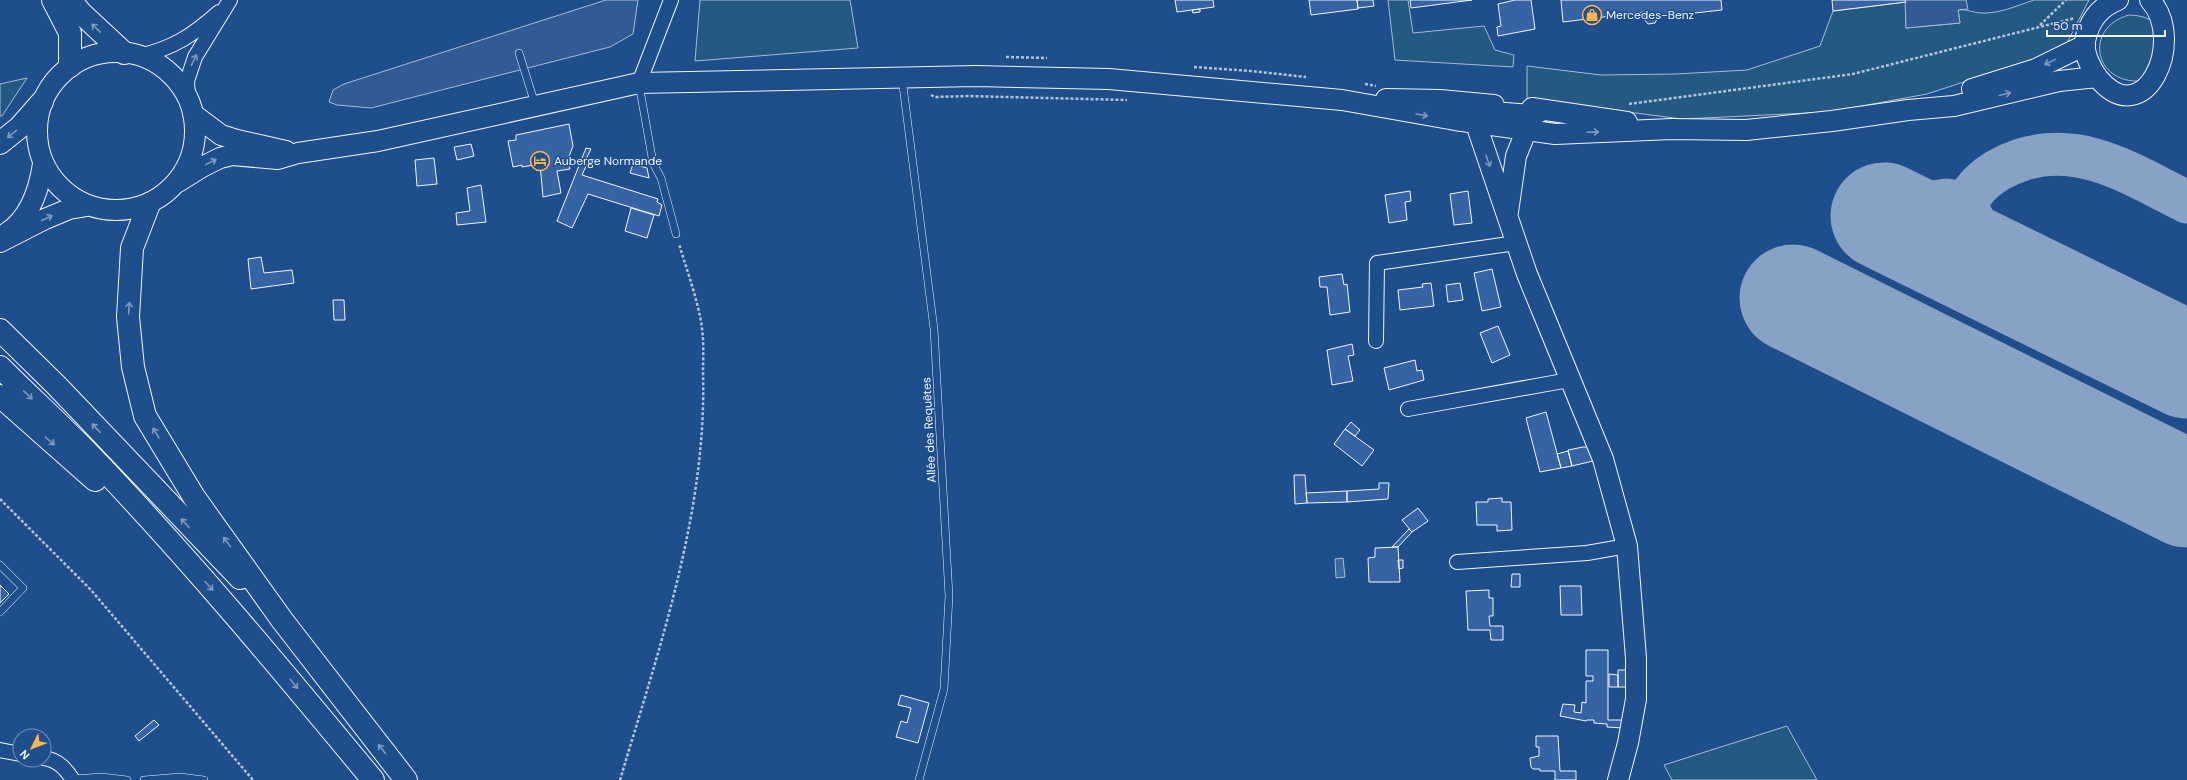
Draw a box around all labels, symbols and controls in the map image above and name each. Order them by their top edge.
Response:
shop icon: Mercedes-Benz [1581,4,1603,26]
place label: Mercedes-Benz [1606,7,1694,23]
scale bar [2047,12,2165,38]
text: 50 m [2053,18,2082,34]
one-way arrow [91,23,101,33]
one-way arrow [191,54,198,66]
one-way arrow [2044,59,2056,66]
one-way arrow [1999,89,2012,97]
one-way arrow [1415,111,1428,119]
one-way arrow [1587,128,1600,136]
one-way arrow [7,130,18,138]
hotel icon: Auberge Normande [529,150,551,172]
place label: Auberge Normande [554,153,662,169]
one-way arrow [1485,154,1493,166]
one-way arrow [205,158,217,165]
one-way arrow [41,214,53,221]
one-way arrow [125,302,132,315]
street label: Allée des Requêtes [918,377,940,483]
one-way arrow [23,390,33,400]
one-way arrow [91,423,101,433]
one-way arrow [152,427,160,439]
one-way arrow [45,436,56,445]
one-way arrow [181,517,190,528]
one-way arrow [223,537,231,548]
one-way arrow [204,581,214,591]
one-way arrow [289,679,298,690]
north arrow [12,728,52,768]
one-way arrow [378,744,387,755]
text: N [17,747,33,763]

